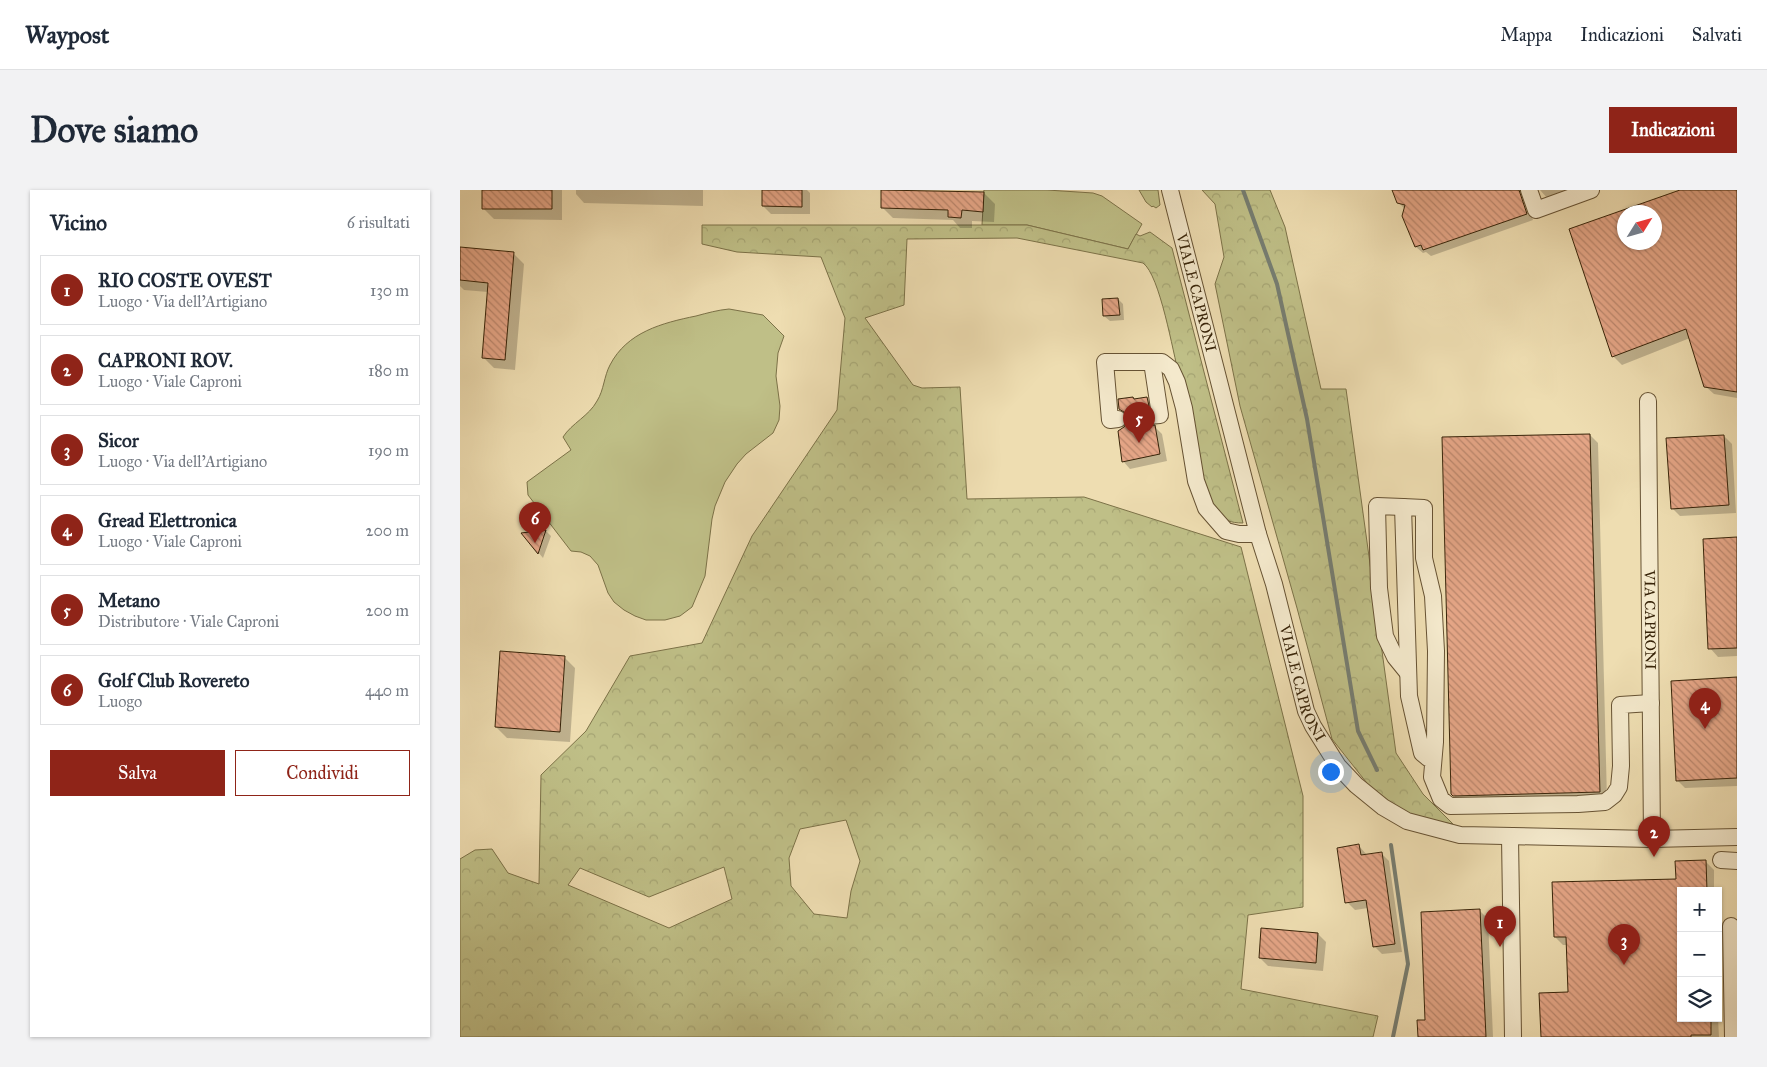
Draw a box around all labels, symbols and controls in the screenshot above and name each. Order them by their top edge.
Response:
text: Waypost [25,20,109,50]
text: Mappa [1500,24,1552,46]
text: Indicazioni [1580,24,1664,46]
text: Salvati [1692,24,1742,46]
button: Indicazioni [1609,107,1737,153]
text: Dove siamo [30,109,198,152]
north arrow [1617,205,1662,250]
text: Vicino [50,210,107,236]
text: 6 risultati [347,213,410,232]
street label: VIALE CAPRONI [1172,231,1220,354]
text: RIO COSTE OVEST [98,269,272,292]
text: 1 [64,281,70,300]
text: 130 m [370,281,409,300]
text: Luogo · Via dell'Artigiano [98,292,267,311]
text: CAPRONI ROV. [98,349,233,372]
text: 2 [63,361,71,380]
text: 180 m [368,361,409,380]
text: Luogo · Viale Caproni [98,372,242,391]
pin: 5 [1123,402,1155,443]
text: Sicor [98,429,139,452]
text: 3 [64,441,70,460]
text: 190 m [368,441,409,460]
text: Luogo · Via dell'Artigiano [98,452,267,471]
pin: 6 [519,502,551,543]
text: Gread Elettronica [98,509,237,532]
text: 4 [63,521,71,540]
text: 200 m [366,521,409,540]
text: Luogo · Viale Caproni [98,532,242,551]
street label: VIA CAPRONI [1641,569,1659,670]
text: Metano [98,589,160,612]
text: 5 [63,601,71,620]
text: 200 m [366,601,409,620]
text: Distributore · Viale Caproni [98,612,279,631]
street label: VIALE CAPRONI [1275,622,1329,745]
text: Golf Club Rovereto [98,669,250,692]
text: 6 [63,681,71,700]
text: 440 m [365,681,409,700]
pin: 4 [1689,688,1721,729]
text: Luogo [98,692,142,711]
button: Salva [50,750,225,796]
button: Condividi [235,750,410,796]
your location [1318,759,1344,785]
pin: 2 [1638,816,1670,857]
map controls [1677,887,1722,1022]
button: + [1677,887,1722,932]
pin: 1 [1484,906,1516,947]
pin: 3 [1608,924,1640,965]
button: − [1677,932,1722,977]
button: layers [1677,977,1722,1022]

